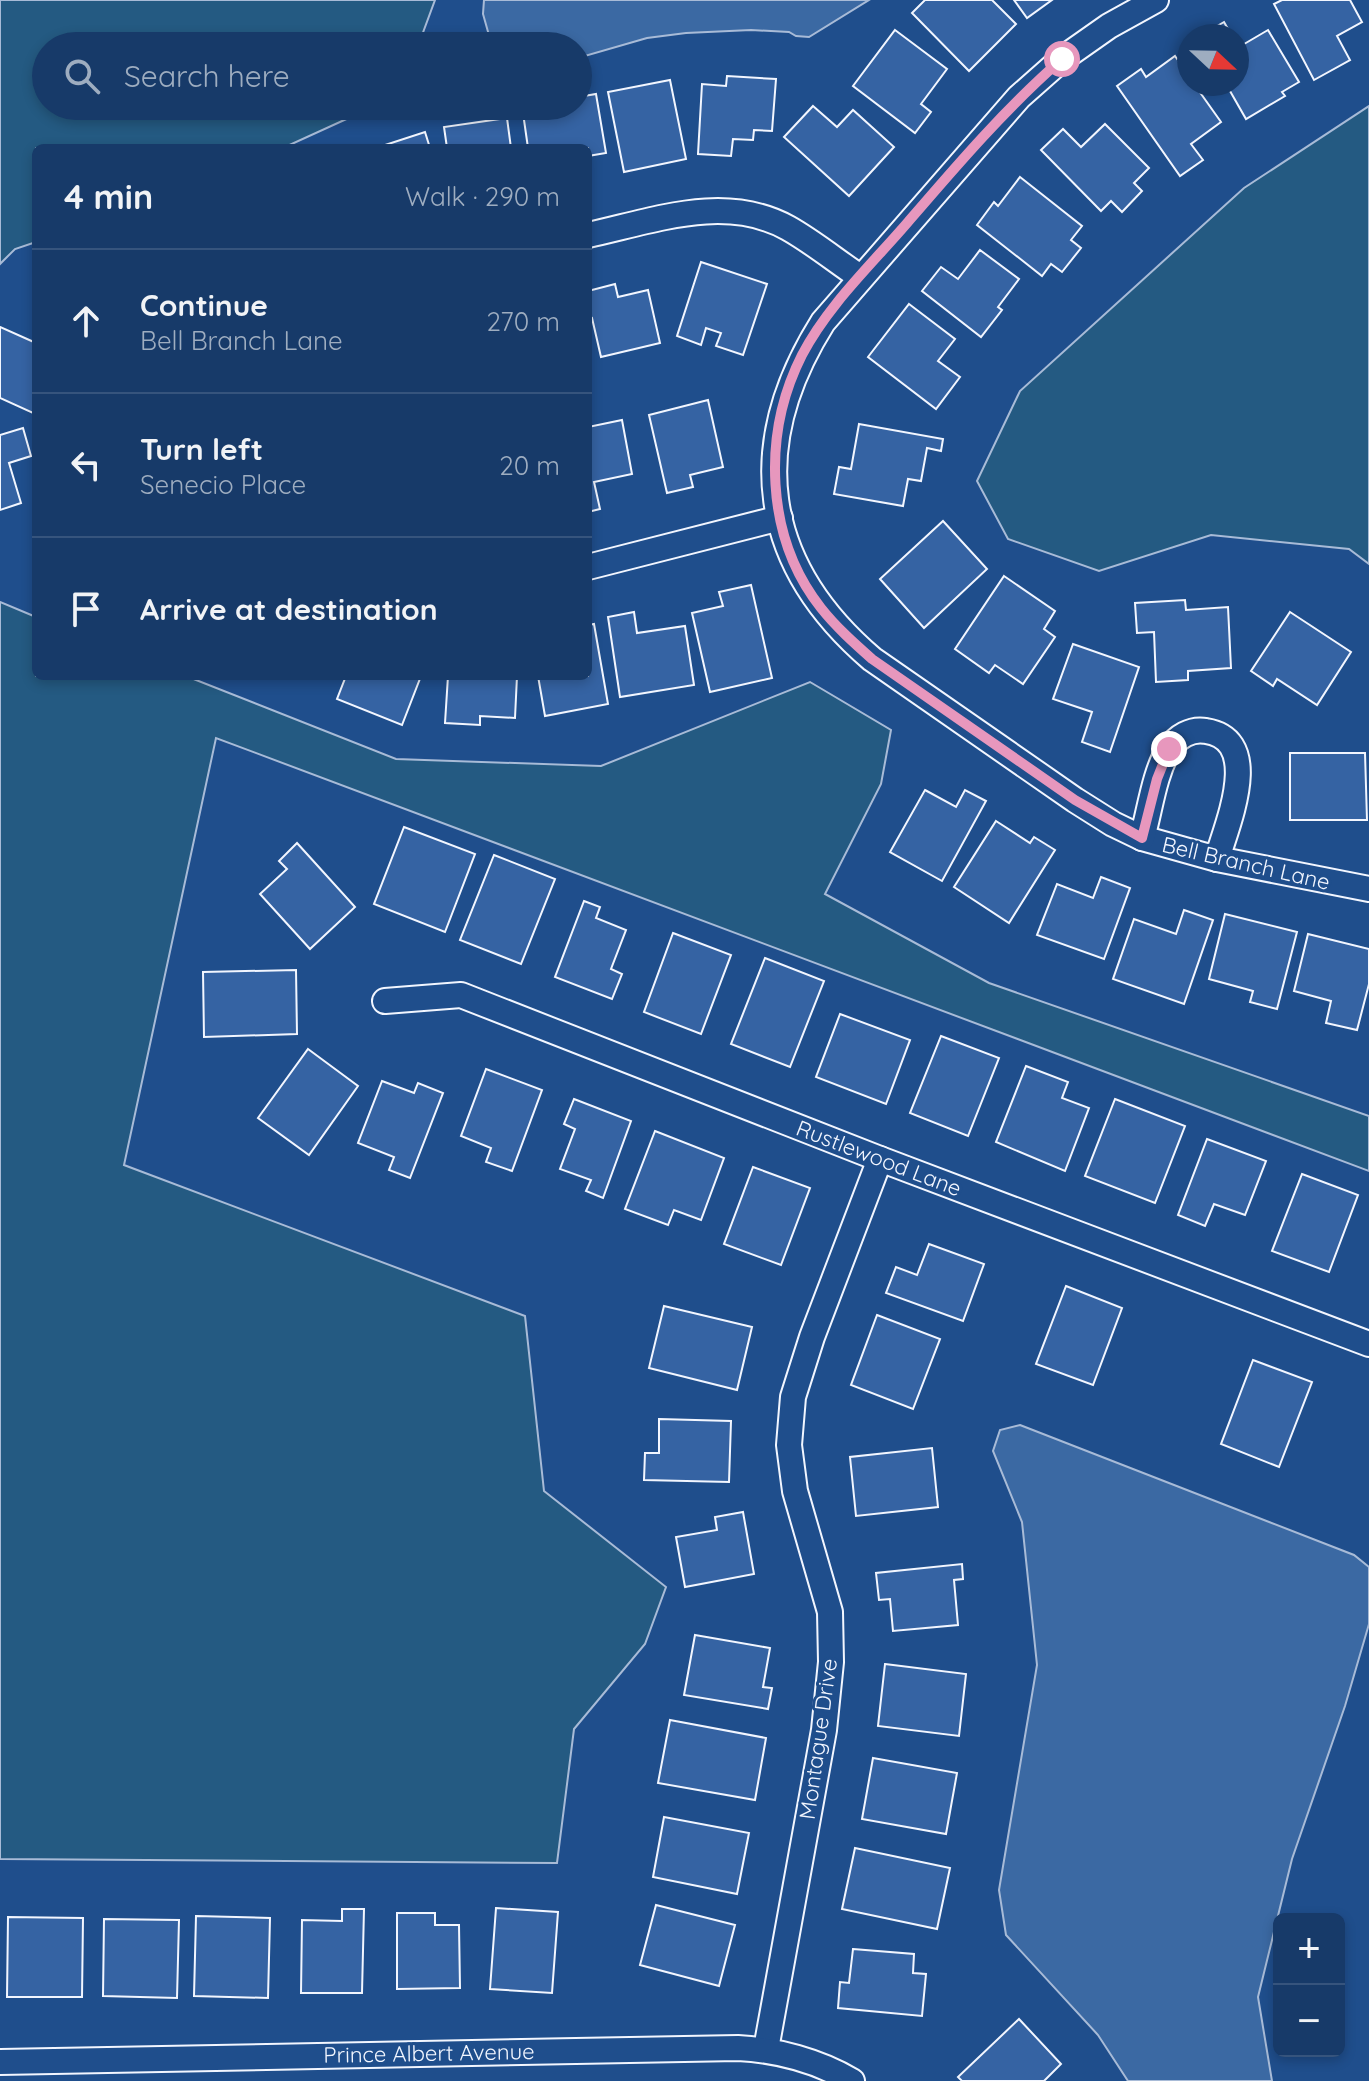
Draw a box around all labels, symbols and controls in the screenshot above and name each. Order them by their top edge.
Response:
north arrow [1177,24,1249,96]
search box [32,32,592,120]
route start [1044,41,1080,77]
icon: search [60,54,104,98]
text: Search here [124,57,290,95]
text: 4 min [64,175,153,218]
text: Walk · 290 m [405,180,560,213]
text: Continue [140,286,268,324]
icon: ahead [64,299,108,343]
text: 270 m [486,305,560,338]
text: Bell Branch Lane [140,324,343,357]
text: Turn left [140,430,263,468]
icon: left [64,443,108,487]
text: 20 m [499,449,560,482]
text: Senecio Place [140,468,306,501]
icon: arrive [64,587,108,631]
text: Arrive at destination [140,590,438,628]
route end [1151,731,1187,767]
street label: Bell Branch Lane [1159,830,1333,896]
street label: Rustlewood Lane [792,1114,966,1202]
street label: Montague Drive [793,1657,843,1821]
map controls [1273,1913,1345,2057]
button: + [1273,1913,1345,1985]
button: − [1273,1985,1345,2057]
street label: Prince Albert Avenue [323,2037,535,2069]

